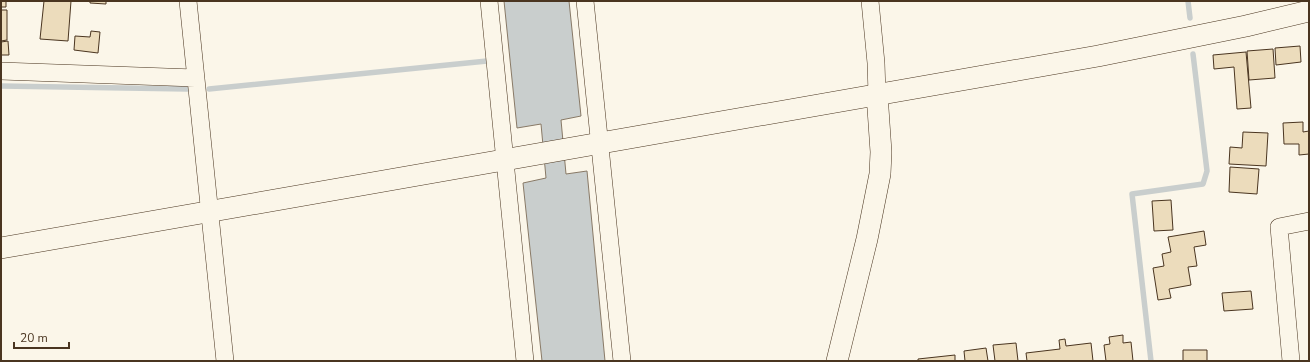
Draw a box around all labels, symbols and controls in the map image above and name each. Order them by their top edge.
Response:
scale bar [14,324,69,350]
text: 20 m [20,330,48,346]

